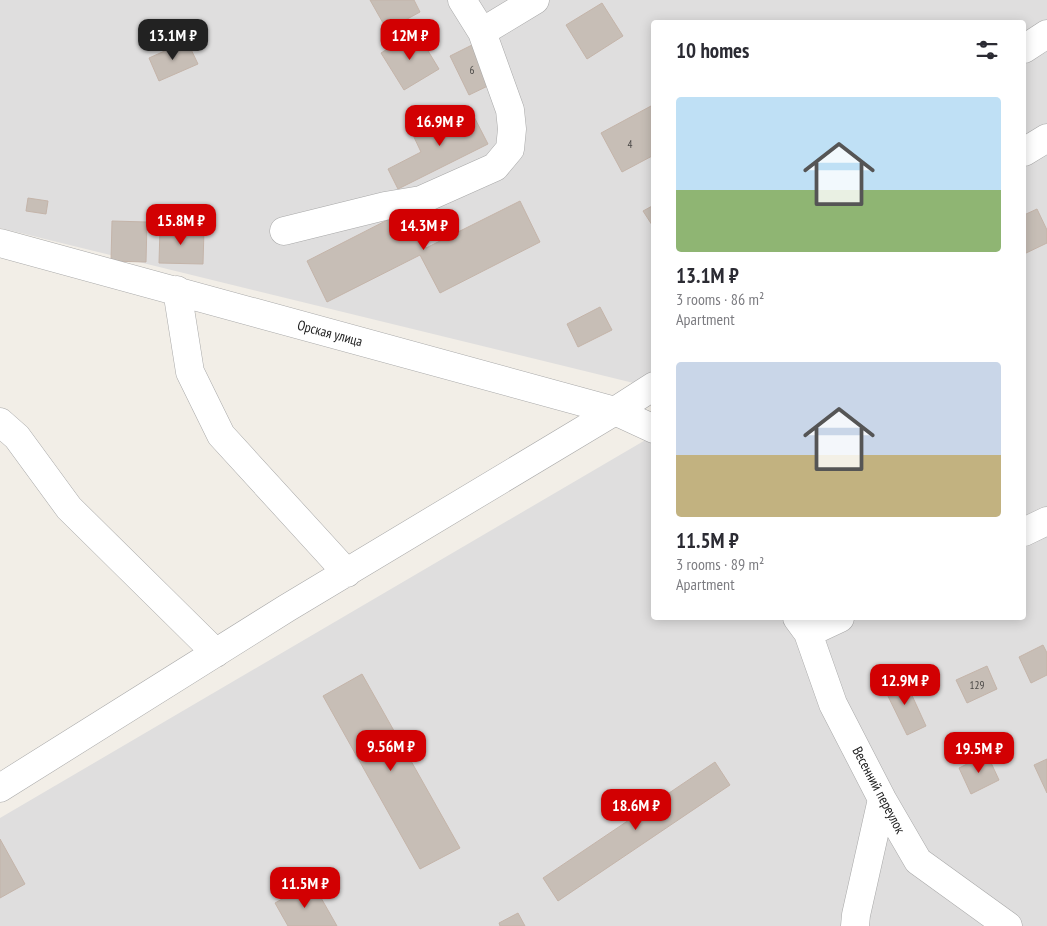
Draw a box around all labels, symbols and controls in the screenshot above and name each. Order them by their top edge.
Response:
pin: 13.1M ₽ [127,18,219,61]
pin: 12M ₽ [375,18,445,61]
text: 13.1M ₽ [149,25,197,45]
text: 12M ₽ [392,25,428,45]
icon: filters [973,36,1001,64]
text: 10 homes [676,37,749,64]
house number: 6 [470,63,475,77]
pin: 16.9M ₽ [394,104,486,147]
text: 16.9M ₽ [416,111,464,131]
icon: home [794,129,884,219]
house number: 4 [628,137,633,151]
pin: 15.8M ₽ [135,204,227,246]
pin: 14.3M ₽ [378,208,470,251]
text: 15.8M ₽ [157,210,205,230]
text: 14.3M ₽ [400,215,448,235]
text: 13.1M ₽ [676,262,739,289]
text: 3 rooms · 86 m² [676,289,764,309]
text: Apartment [676,309,735,329]
street label: Орская улица [295,316,365,350]
icon: home [794,394,884,484]
text: 11.5M ₽ [676,527,739,554]
text: 3 rooms · 89 m² [676,554,764,574]
text: Apartment [676,574,735,594]
pin: 12.9M ₽ [859,664,951,706]
text: 12.9M ₽ [881,670,929,690]
house number: 129 [970,678,984,692]
pin: 9.56M ₽ [345,730,437,772]
pin: 19.5M ₽ [933,732,1025,774]
text: 9.56M ₽ [367,736,415,756]
text: 19.5M ₽ [955,738,1003,758]
street label: Весенний переулок [849,743,910,837]
pin: 18.6M ₽ [590,788,682,831]
text: 18.6M ₽ [612,795,660,815]
pin: 11.5M ₽ [259,866,351,909]
text: 11.5M ₽ [281,873,329,893]

